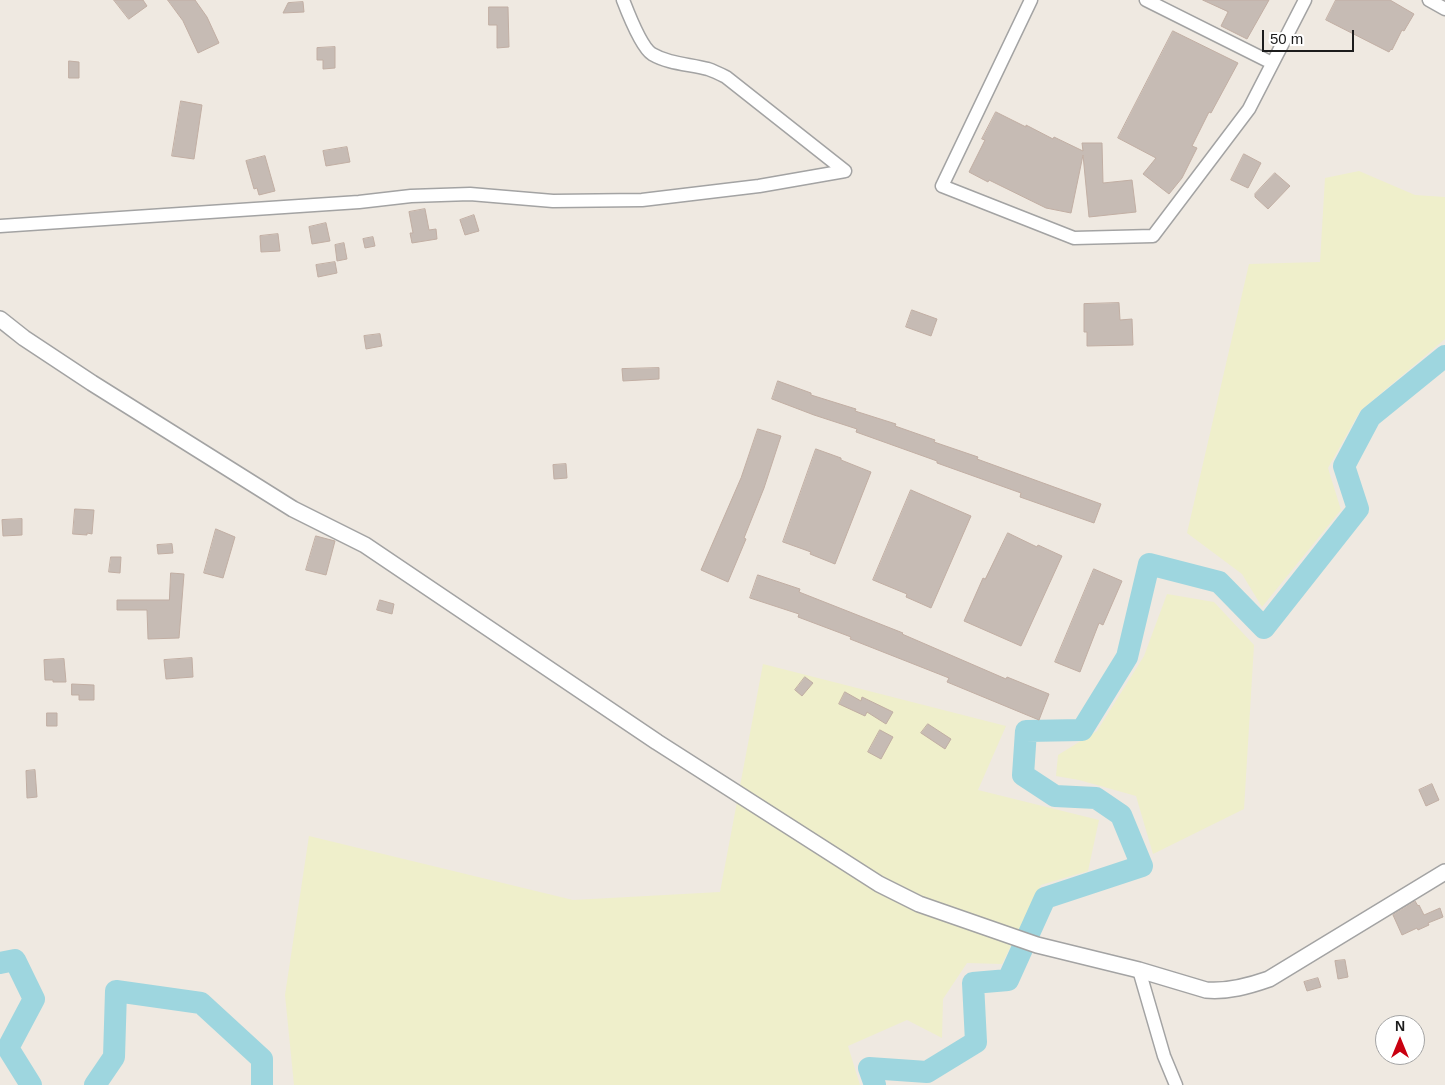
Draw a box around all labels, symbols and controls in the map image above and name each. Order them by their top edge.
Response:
scale bar [1265,20,1358,52]
text: 50 m [1270,30,1303,47]
north arrow [1375,1015,1425,1065]
text: N [1395,1018,1405,1034]

